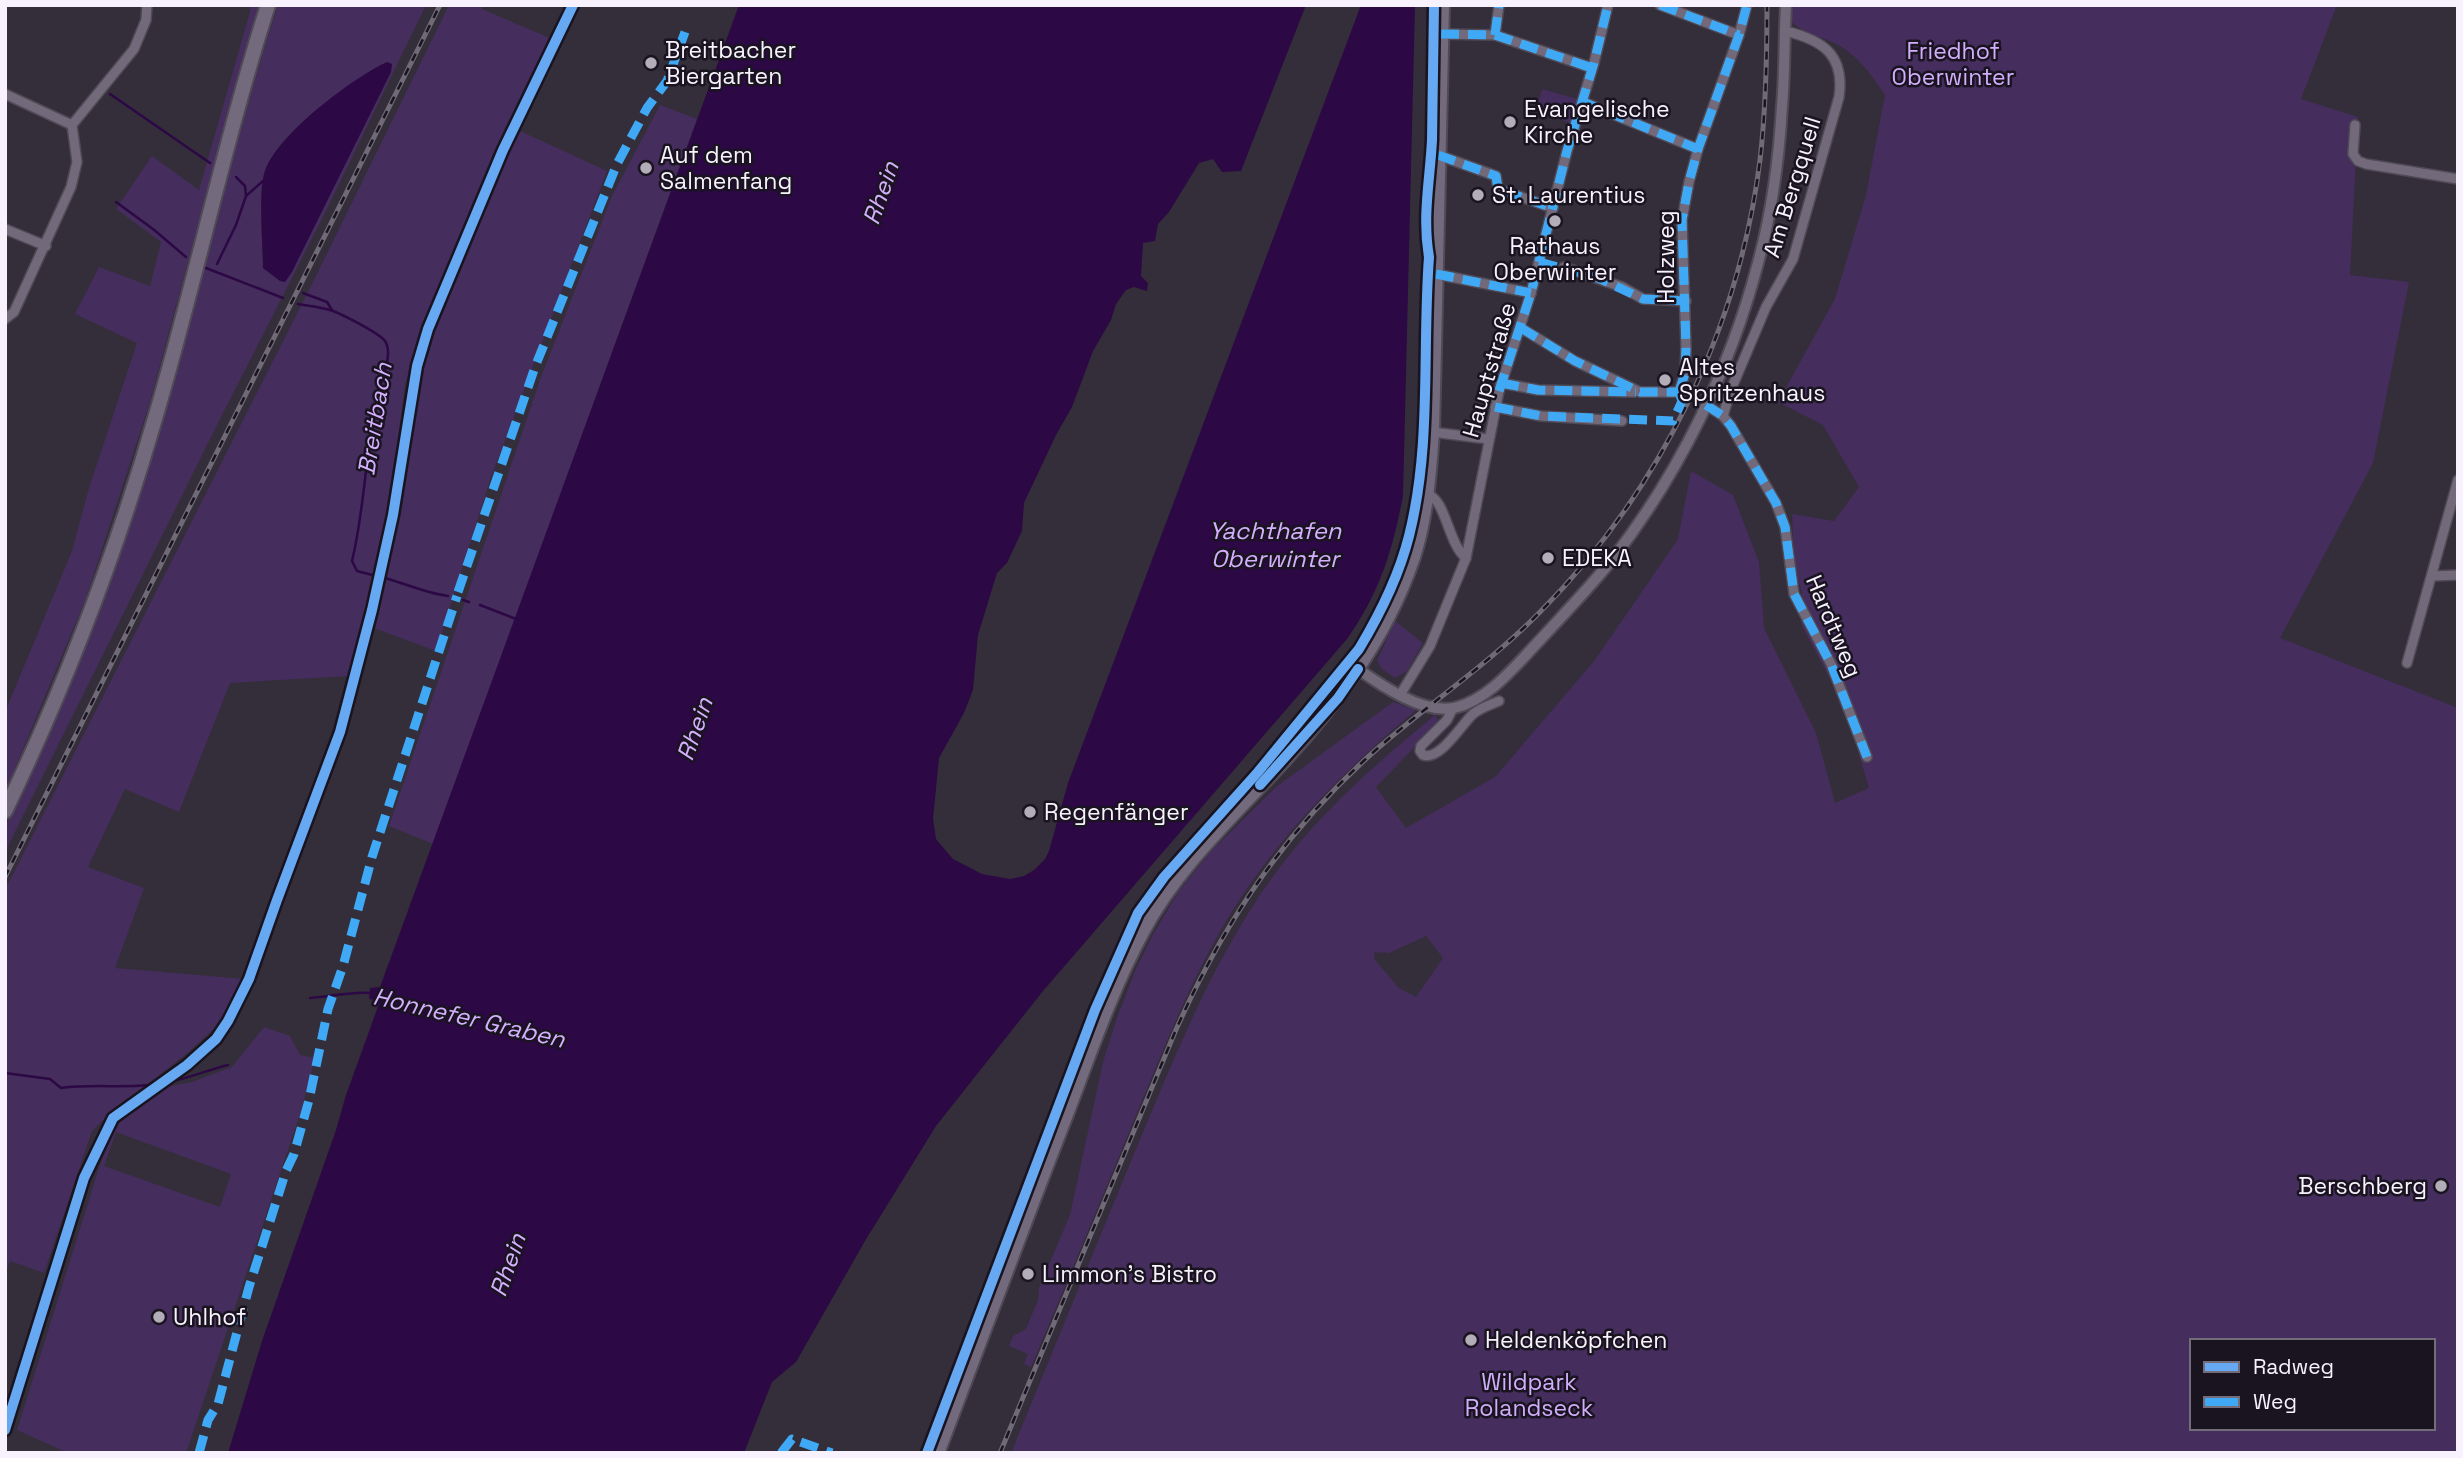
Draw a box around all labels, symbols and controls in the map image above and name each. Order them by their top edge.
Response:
place label: Breitbacher Biergarten [665,35,796,91]
park label: Friedhof Oberwinter [1892,36,2014,92]
marker: Breitbacher Biergarten [643,55,659,71]
place label: Evangelische Kirche [1524,94,1670,150]
street label: Am Bergquell [1756,113,1828,261]
marker: Evangelische Kirche [1502,114,1518,130]
place label: Auf dem Salmenfang [660,140,792,196]
water label: Rhein [855,156,906,228]
marker: Auf dem Salmenfang [638,160,654,176]
place label: St. Laurentius [1492,180,1645,210]
marker: St. Laurentius [1470,187,1486,203]
street label: Holzweg [1651,210,1681,304]
marker: Rathaus Oberwinter [1547,213,1563,229]
place label: Rathaus Oberwinter [1494,231,1616,287]
street label: Hauptstraße [1455,299,1523,441]
place label: Altes Spritzenhaus [1679,352,1825,408]
water label: Breitbach [350,359,399,477]
marker: Altes Spritzenhaus [1657,372,1673,388]
water label: Yachthafen Oberwinter [1209,515,1343,574]
place label: EDEKA [1562,543,1632,573]
marker: EDEKA [1540,550,1556,566]
street label: Hardtweg [1799,570,1869,682]
water label: Rhein [669,692,720,764]
place label: Regenfänger [1044,797,1189,827]
marker: Regenfänger [1022,804,1038,820]
water label: Honnefer Graben [370,980,569,1055]
place label: Berschberg [2298,1171,2427,1201]
marker: Berschberg [2433,1178,2449,1194]
water label: Rhein [482,1228,533,1300]
place label: Limmon's Bistro [1042,1259,1217,1289]
marker: Limmon's Bistro [1020,1266,1036,1282]
place label: Uhlhof [173,1302,246,1332]
marker: Uhlhof [151,1309,167,1325]
place label: Heldenköpfchen [1485,1325,1667,1355]
marker: Heldenköpfchen [1463,1332,1479,1348]
legend [2190,1339,2435,1430]
text: Radweg [2253,1353,2334,1380]
park label: Wildpark Rolandseck [1465,1367,1593,1423]
text: Weg [2253,1388,2297,1415]

